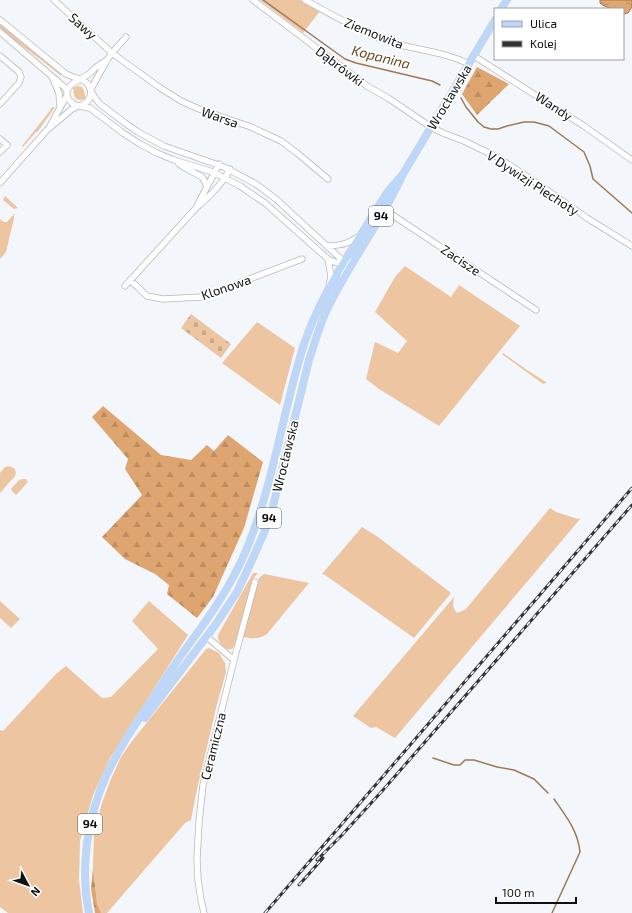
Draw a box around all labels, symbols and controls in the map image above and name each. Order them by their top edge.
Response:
legend [494,8,624,60]
street label: Sawy [66,9,100,43]
street label: Ziemowita [342,14,406,52]
text: Ulica [530,16,557,30]
text: Kolej [530,36,557,51]
water label: Kopanina [350,41,412,72]
street label: Dąbrówki [313,43,367,89]
street label: Wrocławska [423,61,475,133]
street label: Wandy [532,88,576,124]
street label: Warsa [199,103,241,131]
street label: V Dywizji Piechoty [484,147,582,219]
road number: 94 [369,206,393,226]
street label: Zacisze [438,241,484,279]
street label: Klonowa [199,271,253,303]
street label: Wrocławska [268,418,302,494]
road number: 94 [257,508,281,528]
street label: Ceramiczna [197,711,229,781]
road number: 94 [78,814,102,834]
north arrow [8,865,48,905]
scale bar [496,879,576,905]
text: N [28,885,43,899]
text: 100 m [502,885,534,899]

